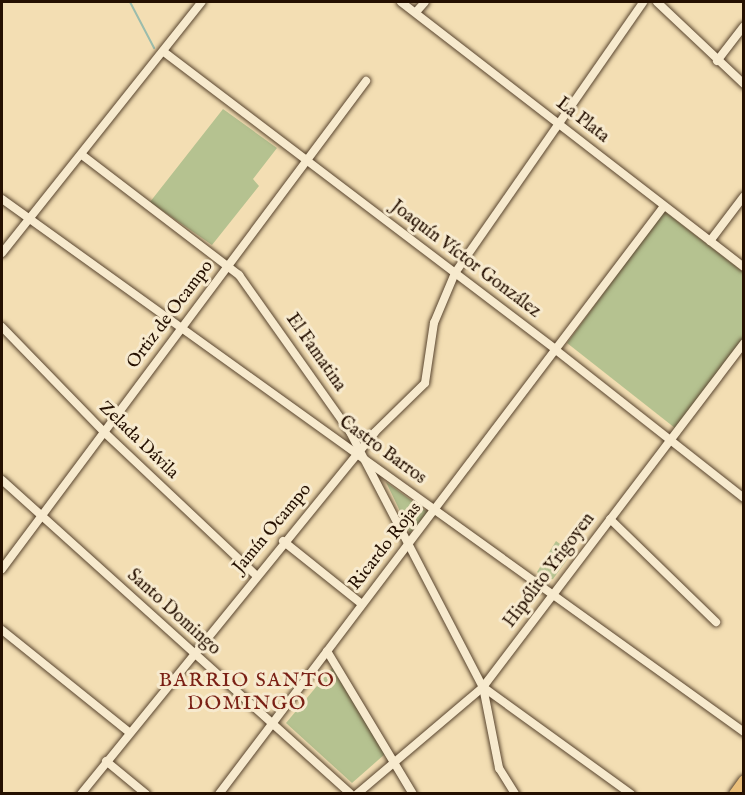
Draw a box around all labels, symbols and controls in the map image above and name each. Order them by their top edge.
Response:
street label: La Plata [551,94,613,148]
street label: Joaquín Víctor González [386,197,544,323]
street label: Ortiz de Ocampo [123,256,219,374]
street label: El Famatina [280,310,350,396]
street label: Zelada Dávila [94,398,182,484]
street label: Castro Barros [334,412,430,490]
street label: Jamín Ocampo [229,480,317,578]
street label: Ricardo Rojas [345,499,427,595]
street label: Hipólito Yrigoyen [500,509,600,633]
street label: Santo Domingo [122,565,224,661]
district label: BARRIO SANTO DOMINGO [159,669,335,716]

